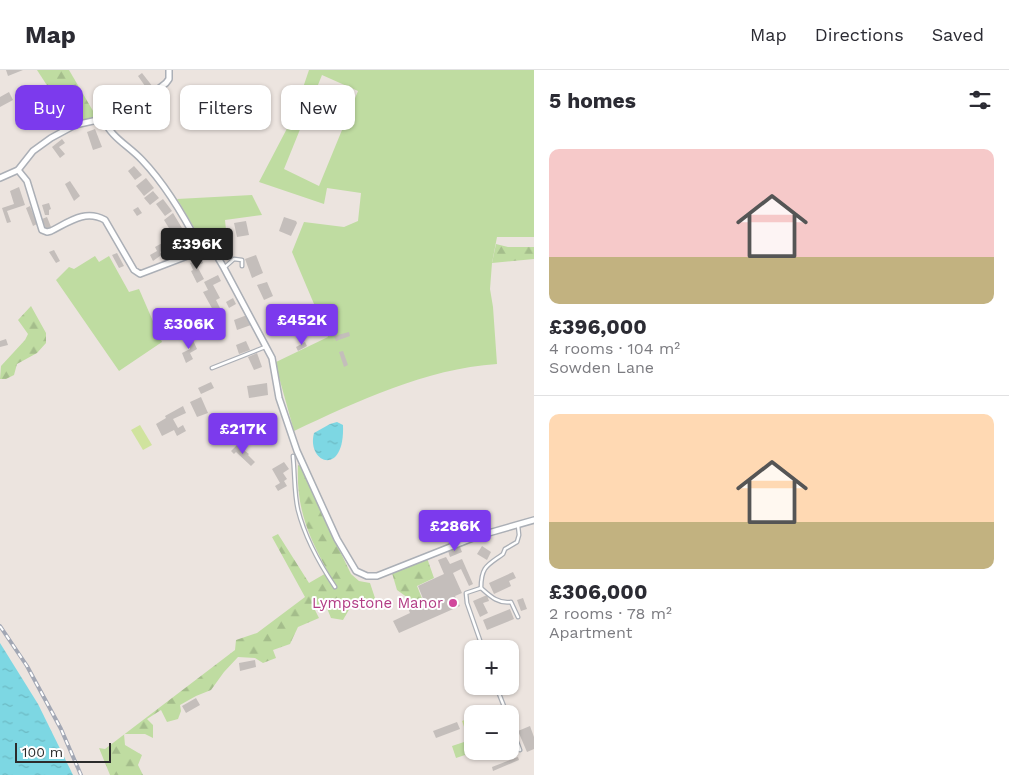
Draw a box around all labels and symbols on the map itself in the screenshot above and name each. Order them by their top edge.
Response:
pin: £396K [162,228,232,270]
pin: £452K [267,304,337,346]
pin: £306K [154,308,224,350]
pin: £217K [208,412,278,455]
pin: £286K [420,510,490,552]
place label: Lympstone Manor [312,594,443,612]
marker: Lympstone Manor [447,597,459,609]
scale bar [15,740,111,763]

